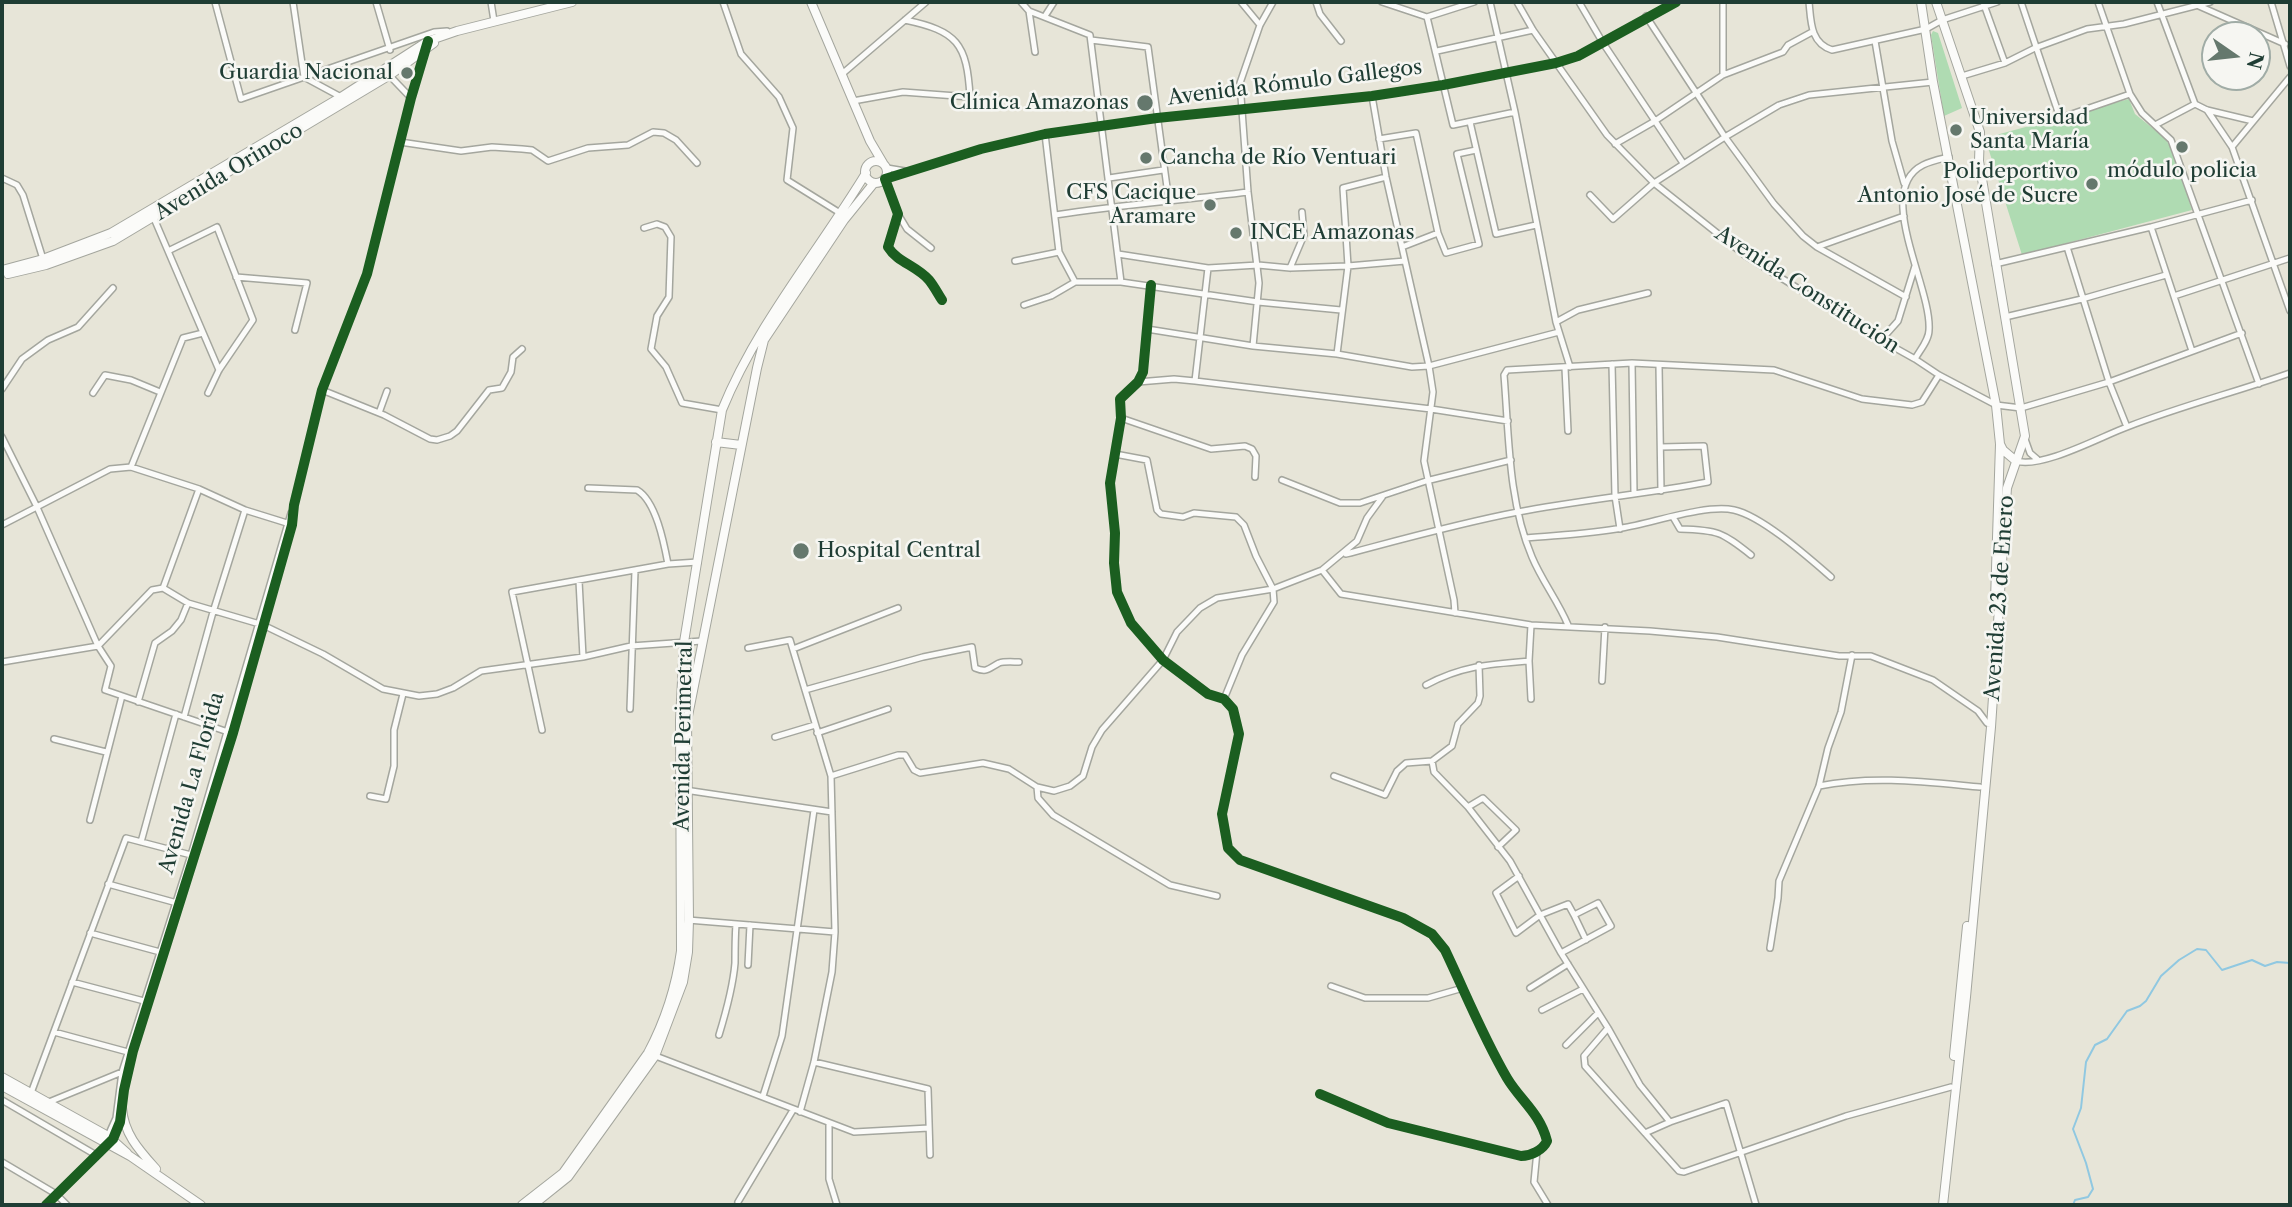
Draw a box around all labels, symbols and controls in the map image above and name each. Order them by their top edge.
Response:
north arrow [2201,21,2271,91]
text: N [2242,50,2268,72]
street label: Avenida Rómulo Gallegos [1166,55,1424,111]
place label: Guardia Nacional [219,60,393,86]
marker: Guardia Nacional [399,65,415,81]
place label: Clínica Amazonas [950,90,1129,116]
marker: Clínica Amazonas [1135,93,1155,113]
place label: Universidad Santa María [1970,105,2089,155]
street label: Avenida Orinoco [150,118,308,226]
marker: Universidad Santa María [1948,122,1964,138]
marker: módulo policia [2174,139,2190,155]
place label: Cancha de Río Ventuari [1160,145,1396,171]
marker: Cancha de Río Ventuari [1138,150,1154,166]
place label: módulo policia [2107,158,2257,184]
place label: Polideportivo Antonio José de Sucre [1857,159,2078,209]
marker: Polideportivo Antonio José de Sucre [2084,176,2100,192]
place label: CFS Cacique Aramare [1066,180,1196,230]
marker: CFS Cacique Aramare [1202,197,1218,213]
place label: INCE Amazonas [1250,220,1415,246]
street label: Avenida Constitución [1710,221,1904,359]
marker: INCE Amazonas [1228,225,1244,241]
street label: Avenida 23 de Enero [1980,494,2020,702]
place label: Hospital Central [817,538,981,564]
marker: Hospital Central [791,541,811,561]
street label: Avenida Perimetral [670,640,698,832]
street label: Avenida La Florida [154,689,230,877]

